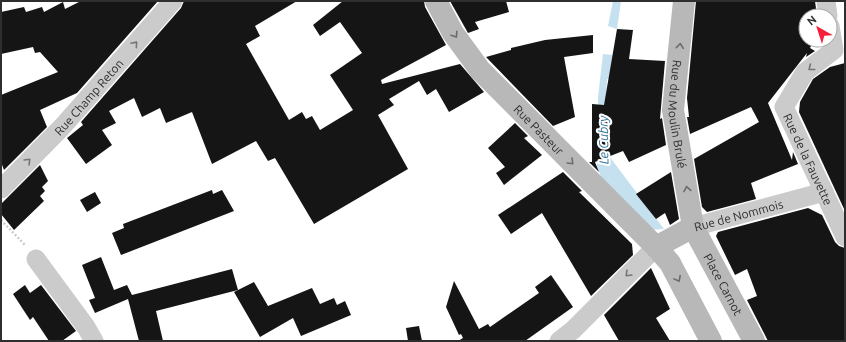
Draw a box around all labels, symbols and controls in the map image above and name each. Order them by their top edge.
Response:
north arrow [798,8,838,48]
text: N [805,13,819,27]
one-way arrow [450,31,458,38]
one-way arrow [130,42,137,49]
one-way arrow [675,43,684,49]
street label: Rue Champ Reton [51,56,125,138]
street label: Rue du Moulin Brulé [666,59,689,169]
one-way arrow [809,63,816,70]
street label: Rue Pasteur [512,102,567,157]
street label: Rue de la Fauvette [781,111,835,207]
water label: Le Cubry [596,115,610,164]
one-way arrow [566,157,574,165]
one-way arrow [23,158,31,166]
one-way arrow [683,185,691,192]
street label: Rue de Nommois [692,197,784,233]
street label: Place Carnot [702,251,745,317]
one-way arrow [625,269,633,277]
one-way arrow [673,275,680,282]

